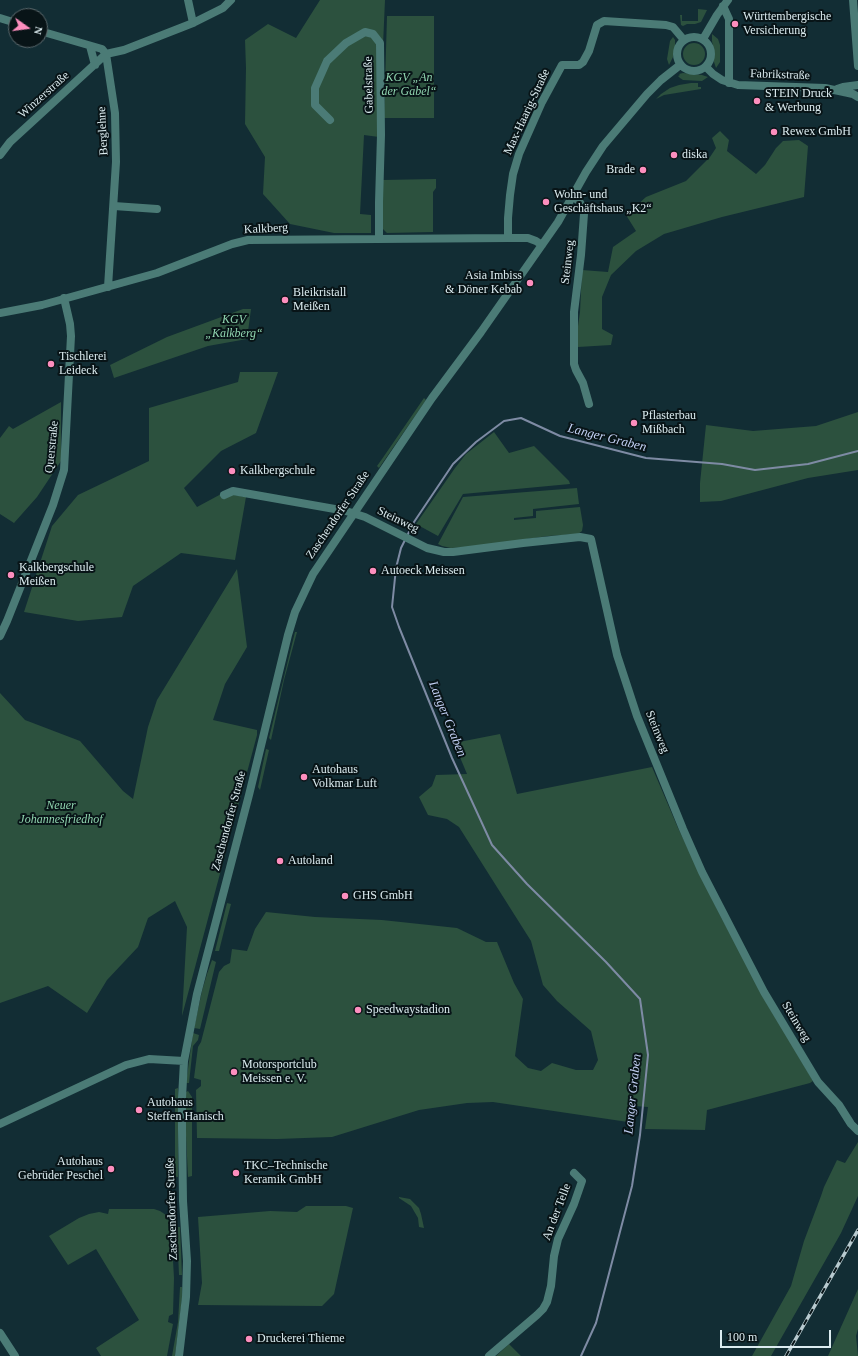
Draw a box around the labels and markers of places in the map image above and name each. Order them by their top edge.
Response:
place label: Württembergische Versicherung [743,10,831,38]
marker: Württembergische Versicherung [730,19,740,29]
place label: STEIN Druck & Werbung [765,87,832,115]
marker: STEIN Druck & Werbung [752,96,762,106]
place label: Rewex GmbH [782,125,851,139]
marker: Rewex GmbH [769,127,779,137]
place label: diska [682,148,707,162]
marker: diska [669,150,679,160]
place label: Brade [606,163,635,177]
marker: Brade [638,165,648,175]
place label: Wohn- und Geschäftshaus „K2“ [554,188,652,216]
marker: Wohn- und Geschäftshaus „K2“ [541,197,551,207]
place label: Asia Imbiss & Döner Kebab [445,269,522,297]
marker: Asia Imbiss & Döner Kebab [525,278,535,288]
place label: Bleikristall Meißen [293,286,346,314]
marker: Bleikristall Meißen [280,295,290,305]
place label: Tischlerei Leideck [59,350,107,378]
marker: Tischlerei Leideck [46,359,56,369]
place label: Pflasterbau Mißbach [642,409,696,437]
marker: Pflasterbau Mißbach [629,418,639,428]
place label: Kalkbergschule [240,464,315,478]
marker: Kalkbergschule [227,466,237,476]
place label: Kalkbergschule Meißen [19,561,94,589]
place label: Autoeck Meissen [381,564,465,578]
marker: Autoeck Meissen [368,566,378,576]
marker: Kalkbergschule Meißen [6,570,16,580]
place label: Autohaus Volkmar Luft [312,763,377,791]
marker: Autohaus Volkmar Luft [299,772,309,782]
place label: Autoland [288,854,333,868]
marker: Autoland [275,856,285,866]
place label: GHS GmbH [353,889,413,903]
marker: GHS GmbH [340,891,350,901]
place label: Speedwaystadion [366,1003,450,1017]
marker: Speedwaystadion [353,1005,363,1015]
place label: Motorsportclub Meissen e. V. [242,1058,317,1086]
marker: Motorsportclub Meissen e. V. [229,1067,239,1077]
place label: Autohaus Steffen Hanisch [147,1096,224,1124]
marker: Autohaus Steffen Hanisch [134,1105,144,1115]
place label: Autohaus Gebrüder Peschel [18,1155,103,1183]
place label: TKC–Technische Keramik GmbH [244,1159,328,1187]
marker: Autohaus Gebrüder Peschel [106,1164,116,1174]
marker: TKC–Technische Keramik GmbH [231,1168,241,1178]
place label: Druckerei Thieme [257,1332,345,1346]
marker: Druckerei Thieme [244,1334,254,1344]

